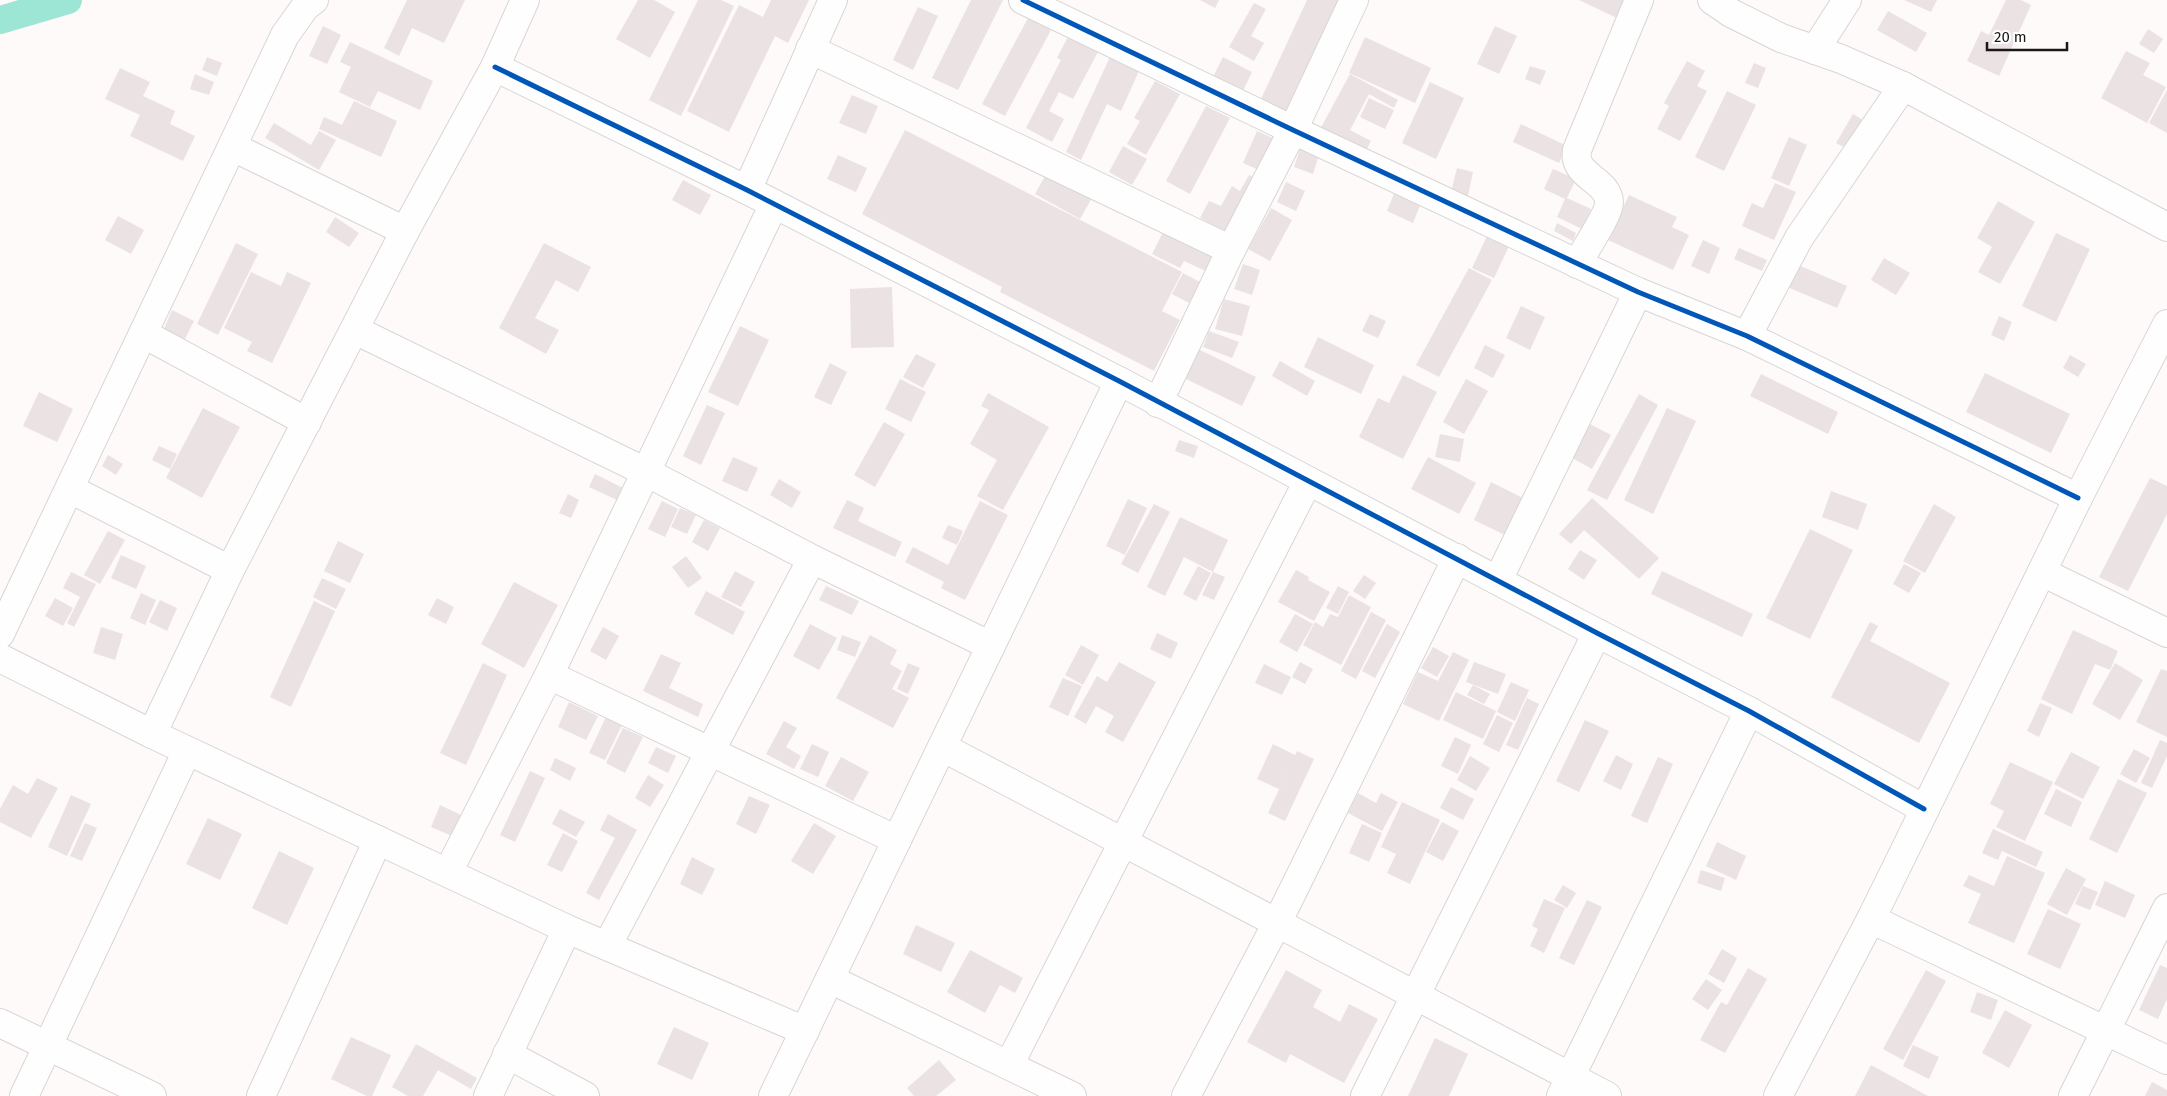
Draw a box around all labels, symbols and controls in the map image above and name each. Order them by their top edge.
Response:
scale bar [1987,20,2067,52]
text: 20 m [1994,28,2027,46]

